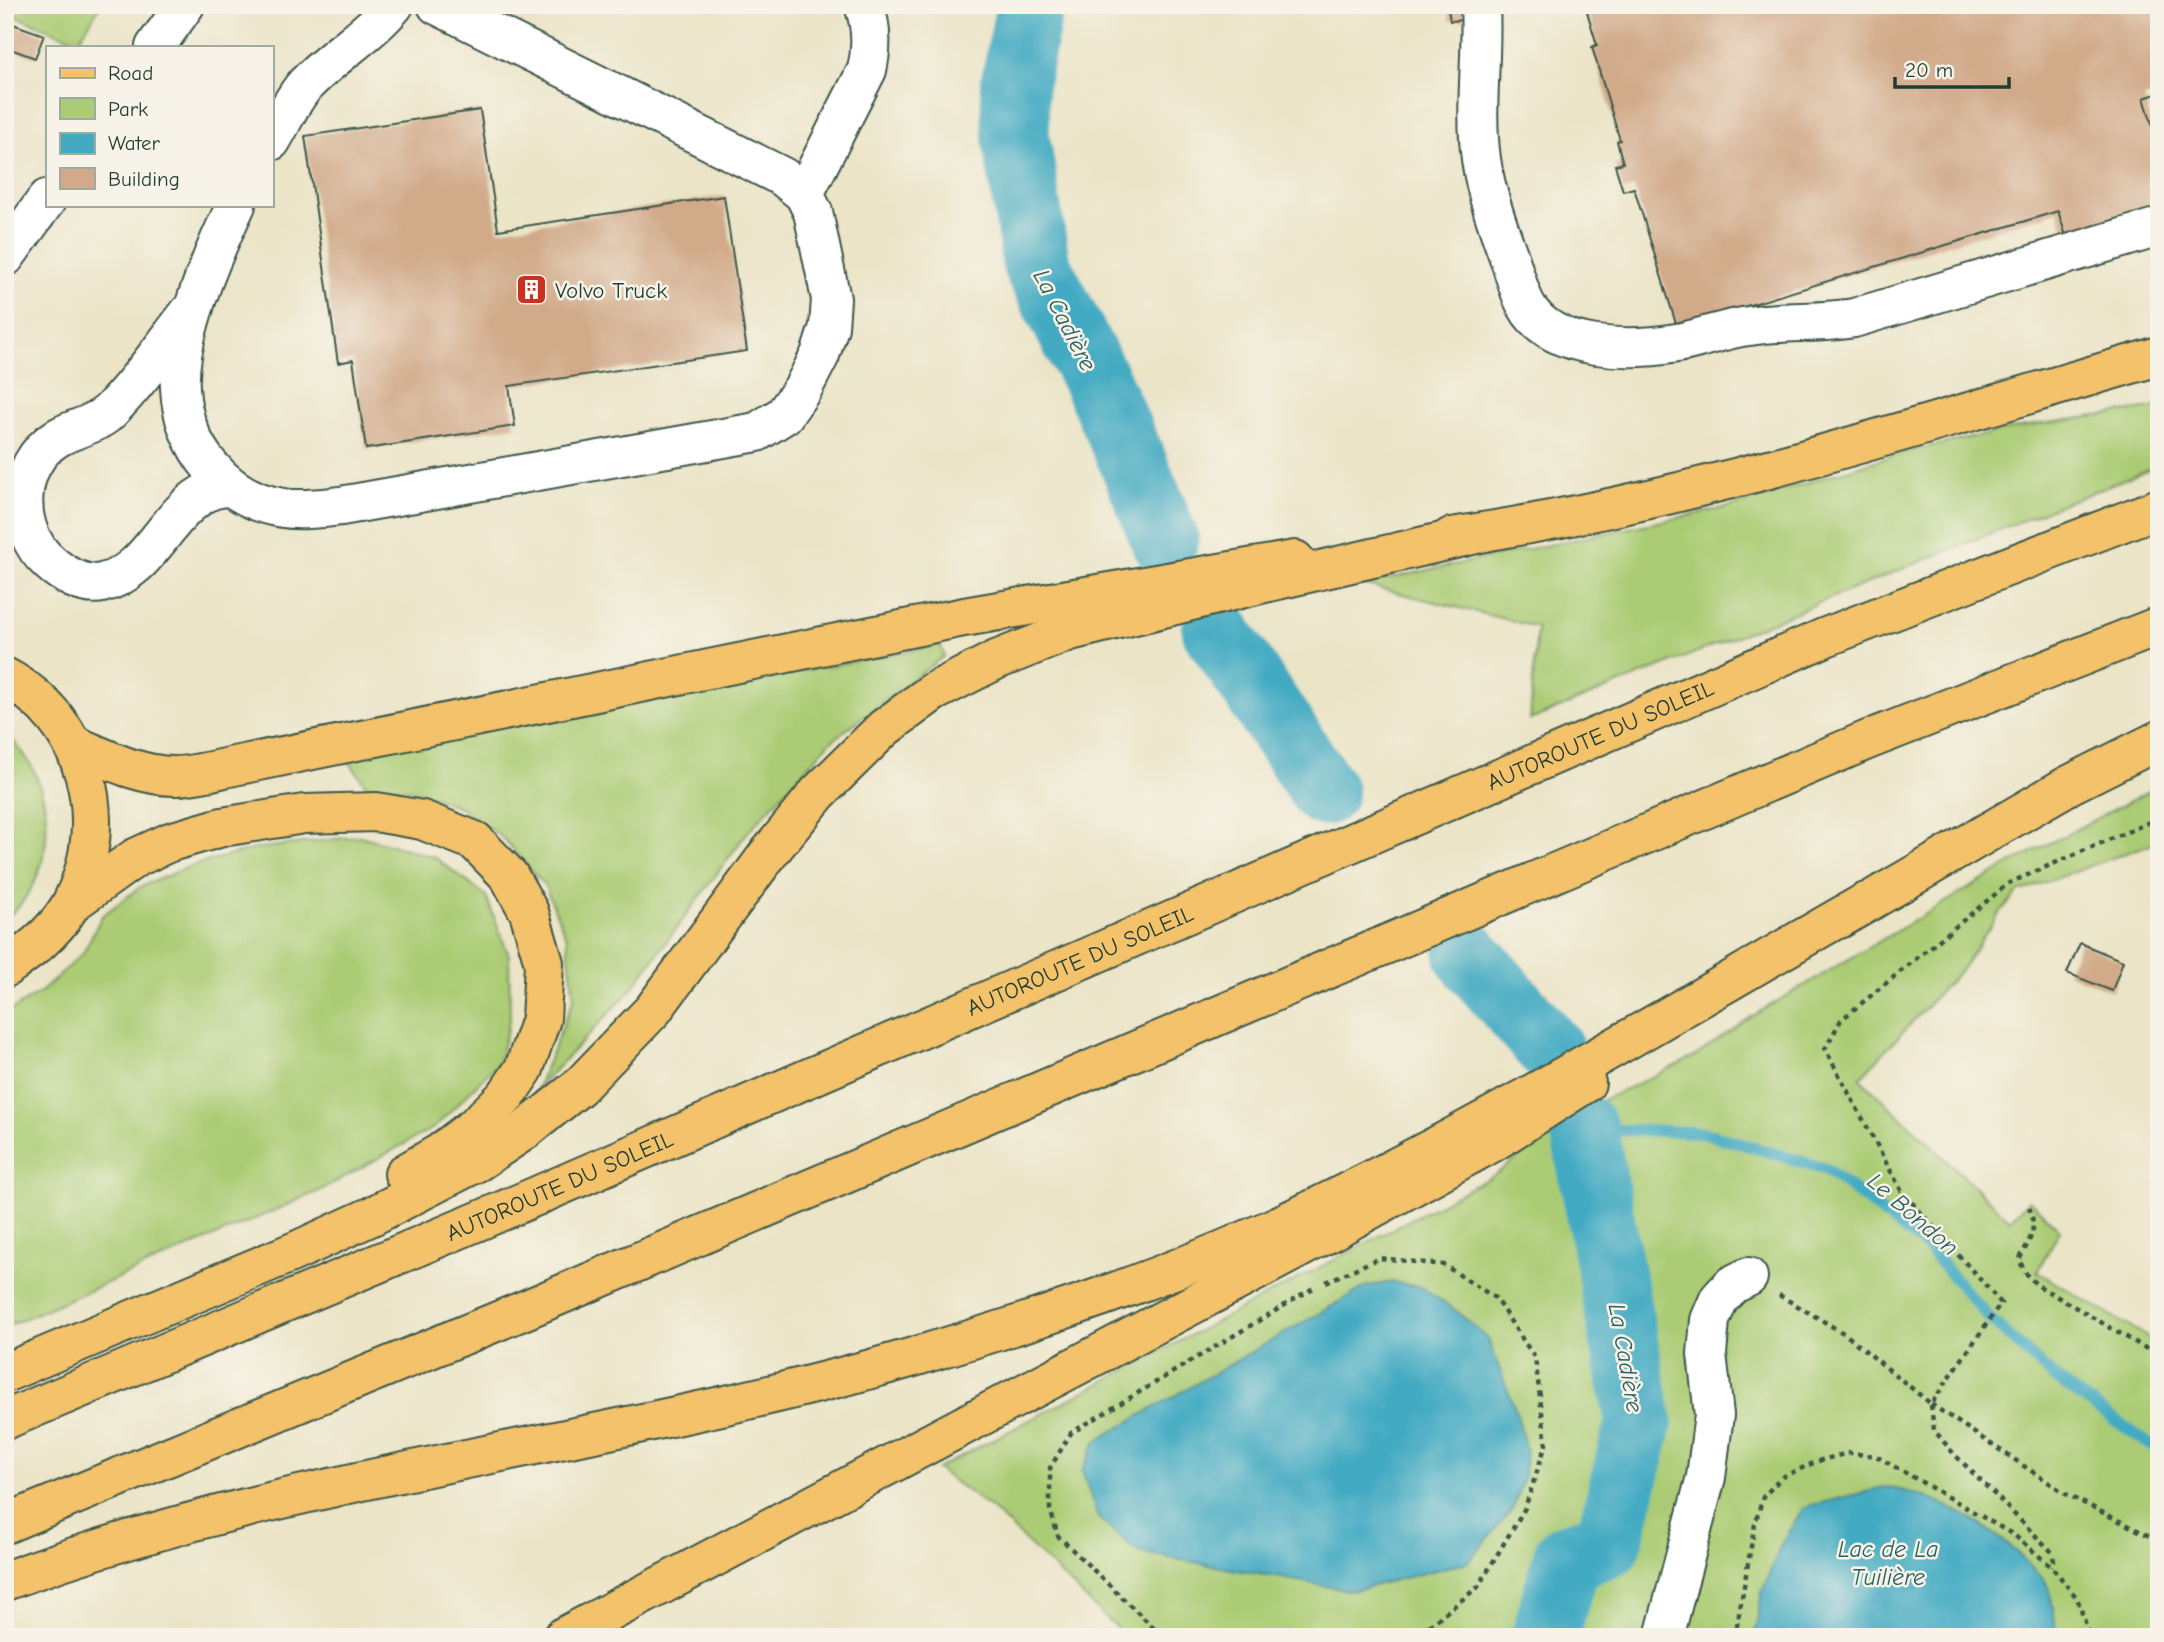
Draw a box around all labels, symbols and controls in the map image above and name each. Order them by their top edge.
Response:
legend [46,46,273,206]
scale bar [1895,46,2008,90]
text: 20 m [1905,58,1953,82]
text: Road [108,61,153,85]
text: Park [108,97,148,121]
text: Water [108,131,161,155]
text: Building [108,167,180,191]
water label: La Cadière [1027,264,1103,376]
building icon: Volvo Truck [515,273,549,307]
place label: Volvo Truck [555,277,667,304]
street label: AUTOROUTE DU SOLEIL [1483,674,1718,796]
street label: AUTOROUTE DU SOLEIL [963,900,1198,1022]
street label: AUTOROUTE DU SOLEIL [442,1125,678,1247]
water label: Le Bondon [1862,1167,1964,1261]
water label: La Cadière [1603,1301,1649,1415]
water label: Lac de La Tuilière [1838,1535,1938,1591]

